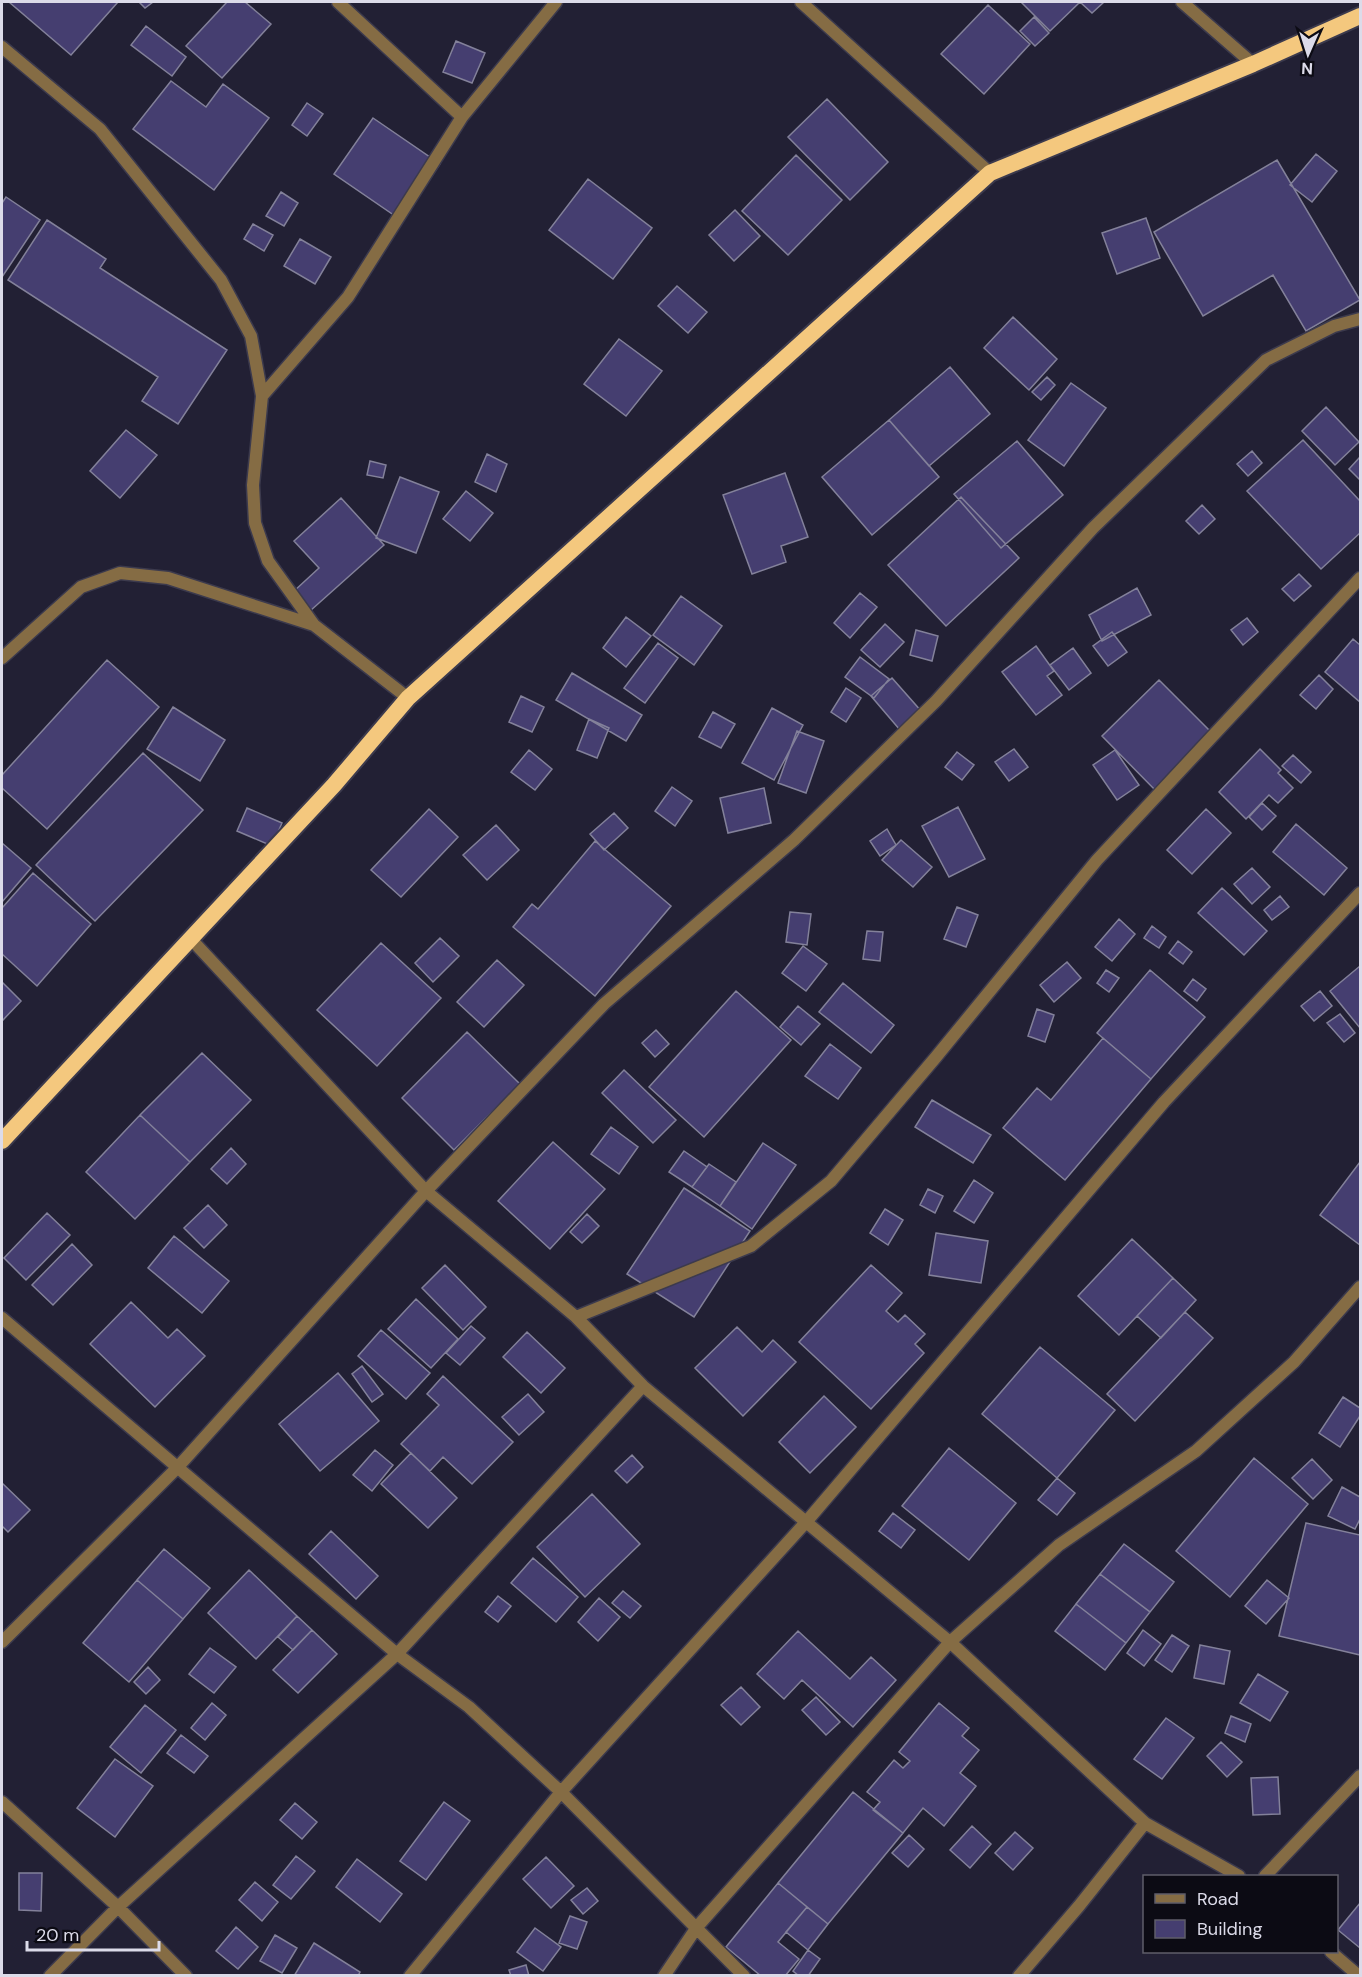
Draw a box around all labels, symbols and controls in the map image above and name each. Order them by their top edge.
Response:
north arrow [1278,24,1338,84]
text: N [1301,58,1314,79]
legend [1143,1875,1338,1953]
text: Road [1197,1887,1239,1911]
scale bar [27,1914,159,1952]
text: Building [1197,1917,1262,1941]
text: 20 m [36,1923,79,1947]

